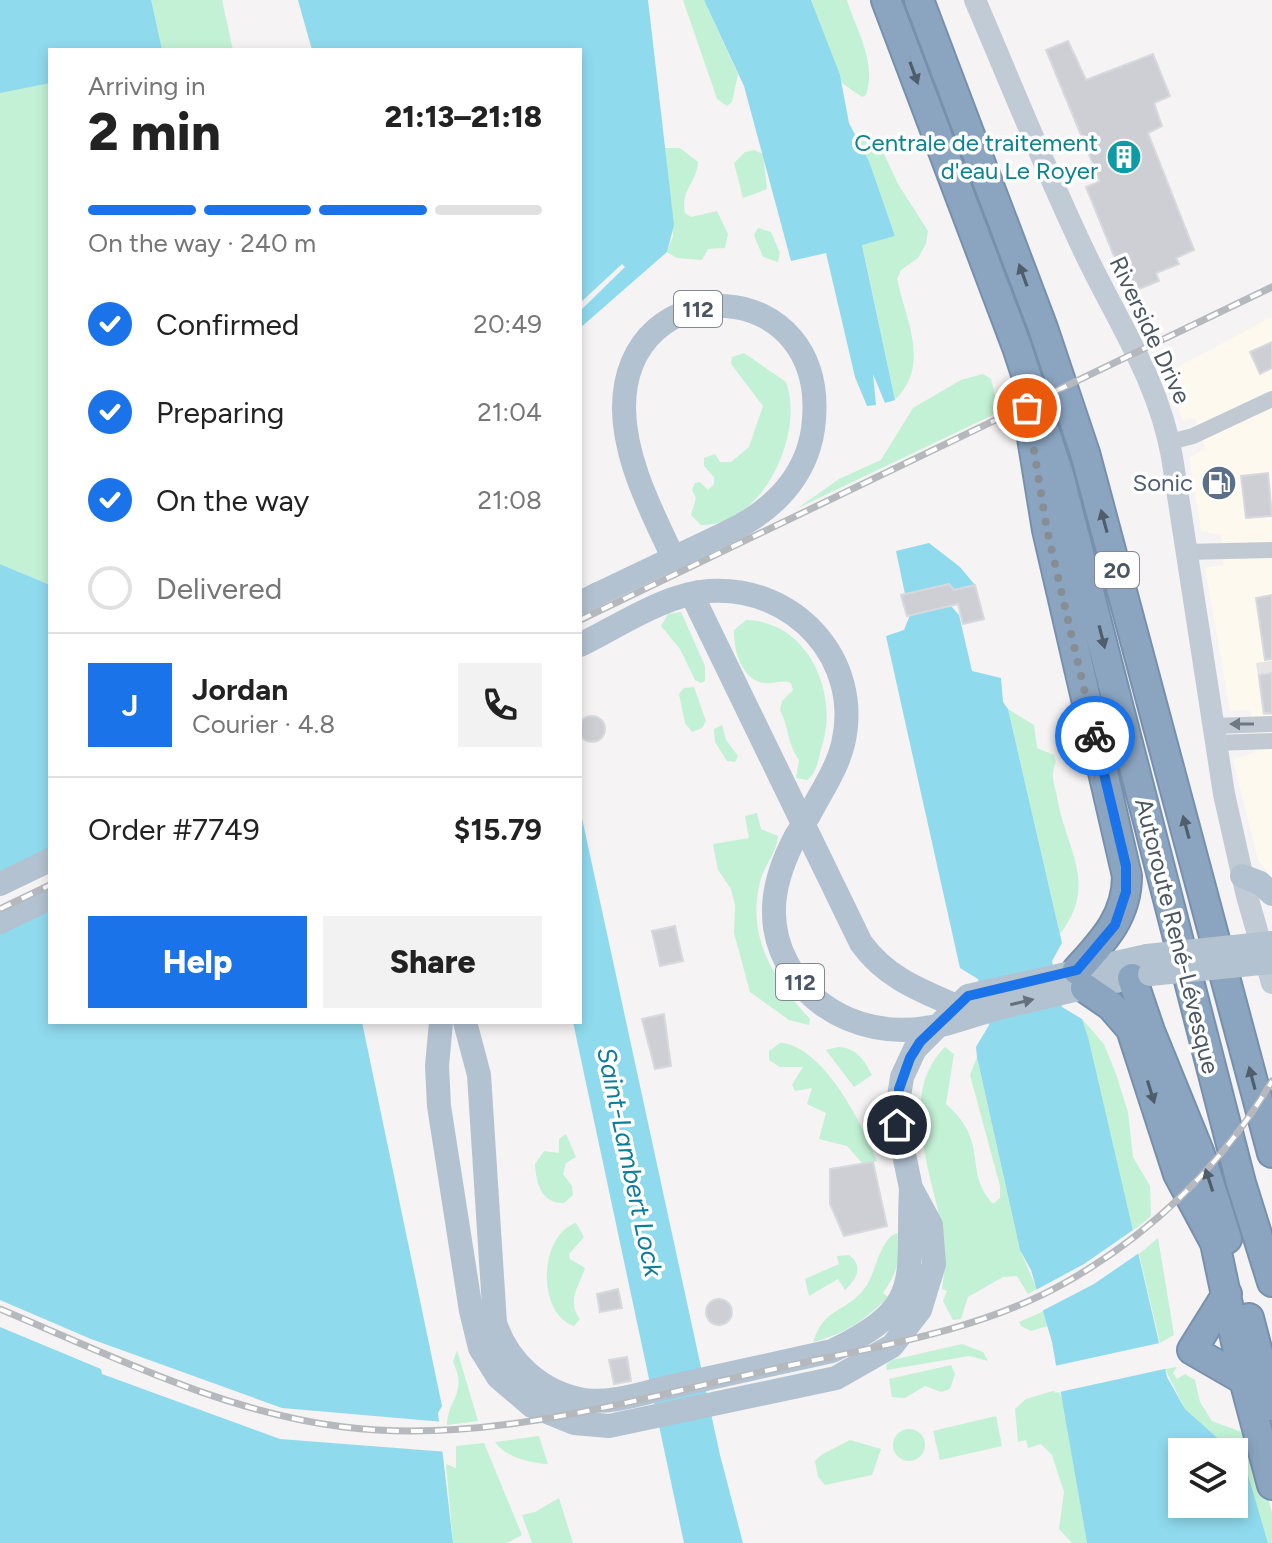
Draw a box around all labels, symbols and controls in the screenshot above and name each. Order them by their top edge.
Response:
one-way arrow [908,61,921,85]
text: Arriving in [88,70,206,102]
text: 21:13–21:18 [385,98,542,135]
text: 2 min [88,101,221,163]
place label: Centrale de traitement d'eau Le Royer [854,128,1098,185]
building icon: Centrale de traitement d'eau Le Royer [1105,138,1143,176]
text: On the way · 240 m [88,227,316,259]
street label: Riverside Drive [1104,251,1197,408]
one-way arrow [1016,262,1029,286]
road number: 112 [674,291,722,327]
icon: check [88,302,132,346]
text: Confirmed [156,306,299,343]
text: 20:49 [473,308,542,340]
pin [993,374,1061,442]
icon: bag [1005,386,1049,430]
icon: check [88,390,132,434]
text: Preparing [156,394,284,431]
text: 21:04 [477,396,542,428]
fuel station icon: Sonic [1200,464,1238,502]
place label: Sonic [1132,468,1193,497]
icon: check [88,478,132,522]
text: On the way [156,482,309,519]
text: 21:08 [478,484,542,516]
one-way arrow [1098,509,1110,534]
road number: 20 [1095,552,1139,588]
text: Delivered [156,570,282,607]
one-way arrow [1096,624,1108,649]
button: phone [458,663,542,747]
text: Jordan [192,671,288,708]
text: J [122,687,138,724]
courier [1055,696,1135,776]
text: Courier · 4.8 [192,708,335,740]
icon: bike [1073,714,1117,758]
one-way arrow [1229,718,1254,730]
street label: Autoroute René-Lévesque [1129,795,1226,1077]
text: Order #7749 [88,811,260,848]
text: $15.79 [454,811,542,848]
one-way arrow [1179,814,1191,839]
button: Help [88,916,307,1008]
button: Share [323,916,542,1008]
road number: 112 [776,964,824,1000]
one-way arrow [1010,996,1035,1008]
water label: Saint-Lambert Lock [590,1044,670,1281]
one-way arrow [1246,1065,1258,1090]
one-way arrow [1145,1080,1158,1104]
pin [863,1091,931,1159]
icon: home [875,1103,919,1147]
one-way arrow [1202,1168,1215,1192]
map controls [1168,1438,1248,1518]
button: layers [1168,1438,1248,1518]

